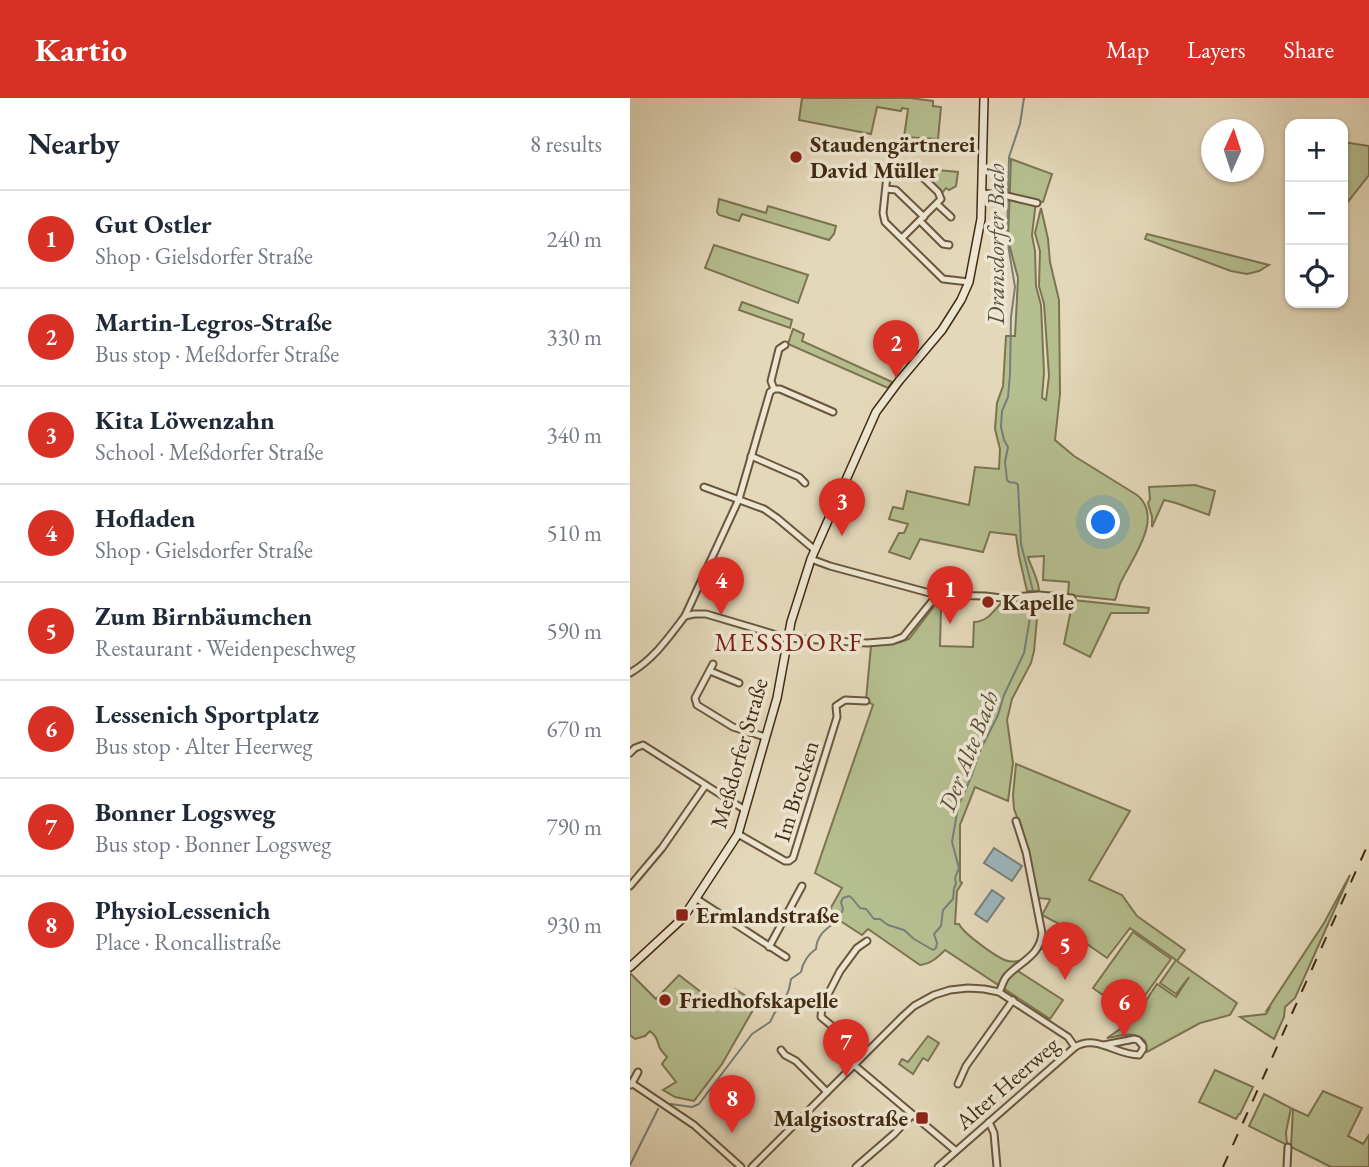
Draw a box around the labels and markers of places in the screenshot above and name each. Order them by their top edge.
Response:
place label: Staudengärtnerei David Müller [810,129,976,185]
marker: Staudengärtnerei David Müller [788,149,804,165]
pin: 2 [873,320,919,378]
pin: 3 [819,478,865,536]
pin: 4 [698,557,744,615]
pin: 1 [927,566,973,624]
place label: Kapelle [1002,587,1075,617]
marker: Kapelle [980,594,996,610]
place label: Ermlandstraße [696,900,840,930]
marker: Ermlandstraße [674,907,690,923]
pin: 5 [1042,922,1088,980]
pin: 6 [1101,979,1147,1037]
place label: Friedhofskapelle [679,985,838,1015]
marker: Friedhofskapelle [657,992,673,1008]
pin: 7 [823,1019,869,1077]
pin: 8 [709,1075,755,1133]
place label: Malgisostraße [773,1103,908,1133]
marker: Malgisostraße [914,1110,930,1126]

